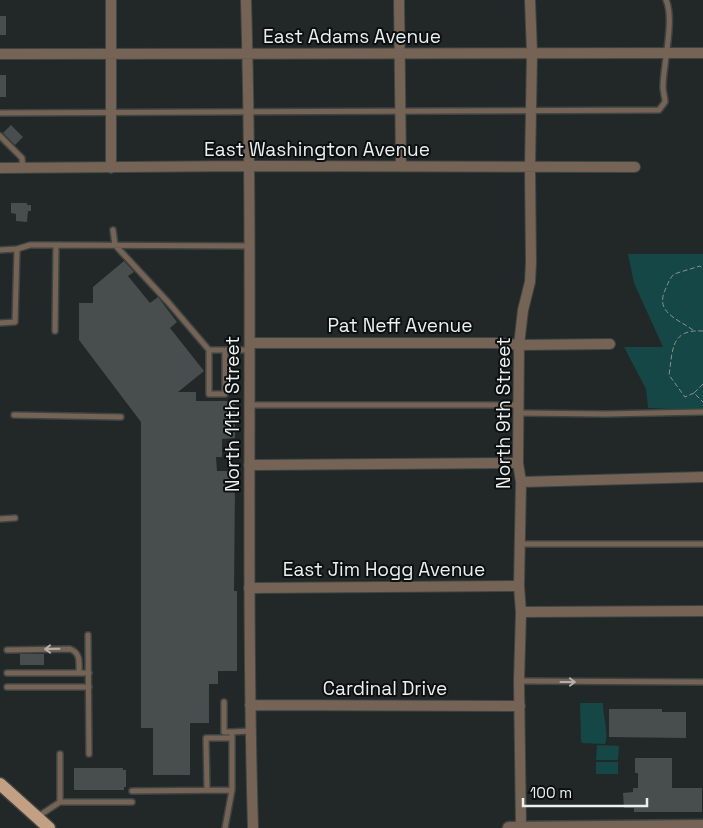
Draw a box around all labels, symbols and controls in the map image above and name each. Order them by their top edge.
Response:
street label: East Adams Avenue [263,24,441,49]
street label: East Washington Avenue [204,137,430,162]
street label: Pat Neff Avenue [328,313,472,338]
street label: North 11th Street [220,336,245,492]
street label: North 9th Street [491,337,516,489]
street label: East Jim Hogg Avenue [283,557,485,582]
one-way arrow [45,644,61,654]
street label: Cardinal Drive [323,676,447,701]
one-way arrow [560,677,576,687]
scale bar [523,776,647,808]
text: 100 m [530,783,572,802]

